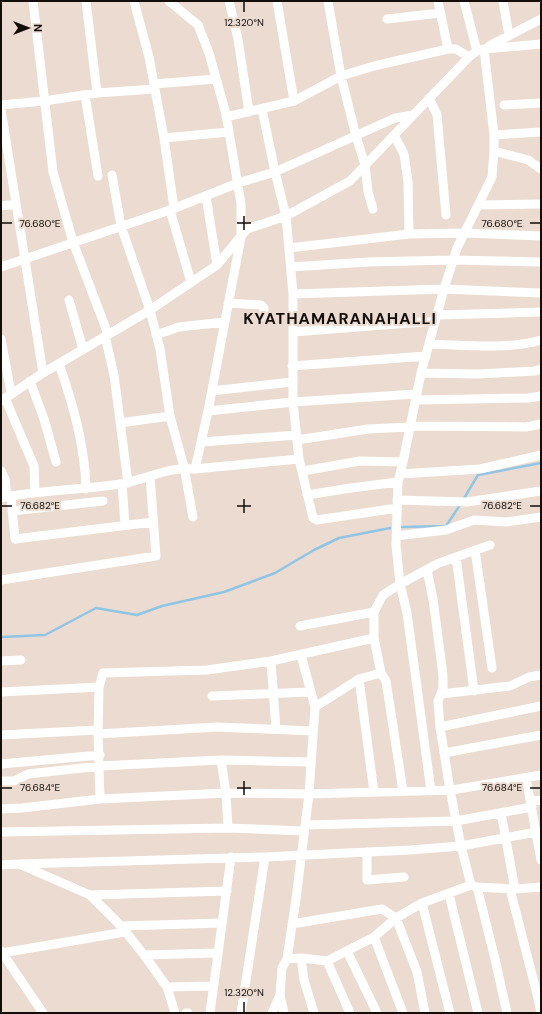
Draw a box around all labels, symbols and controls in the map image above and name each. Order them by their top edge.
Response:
north arrow [8,8,48,48]
text: 12.320°N [224,16,264,29]
text: N [31,24,45,32]
text: 76.680°E [20,217,61,230]
text: 76.680°E [482,217,523,230]
district label: KYATHAMARANAHALLI [243,308,437,329]
text: 76.682°E [20,499,60,512]
text: 76.682°E [482,499,522,512]
text: 76.684°E [20,781,60,794]
text: 76.684°E [482,781,522,794]
text: 12.320°N [224,986,264,999]

